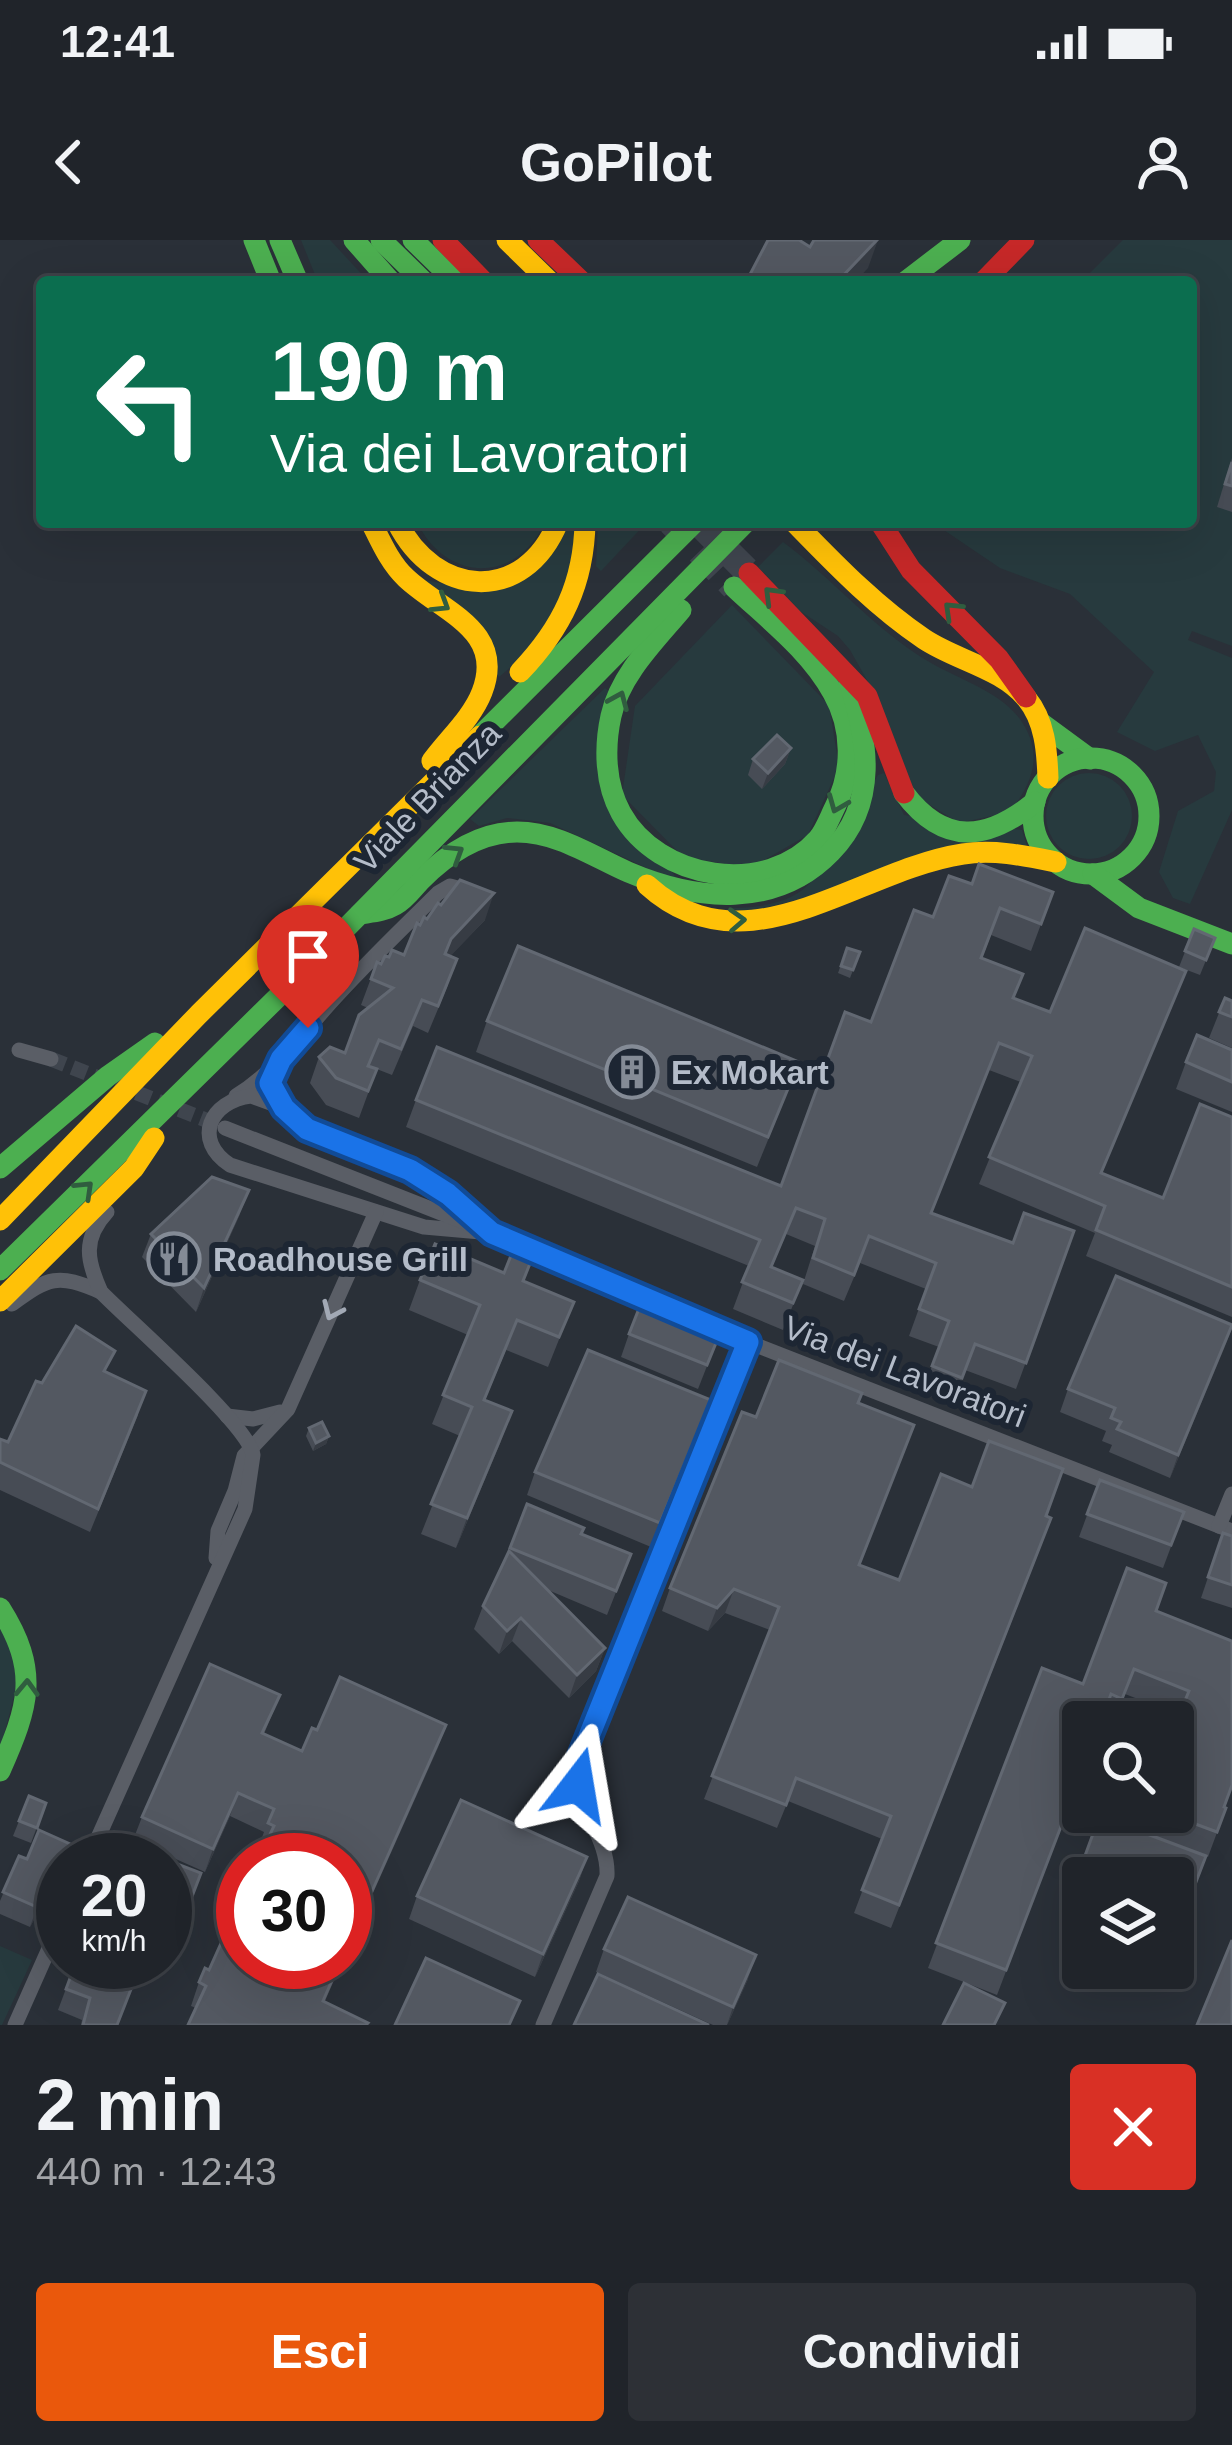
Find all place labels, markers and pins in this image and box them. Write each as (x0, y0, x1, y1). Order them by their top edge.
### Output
pin (257, 905, 359, 1028)
building icon: Ex Mokart (604, 1044, 660, 1100)
place label: Ex Mokart (671, 1054, 829, 1091)
restaurant icon: Roadhouse Grill (146, 1231, 202, 1287)
place label: Roadhouse Grill (213, 1241, 468, 1278)

